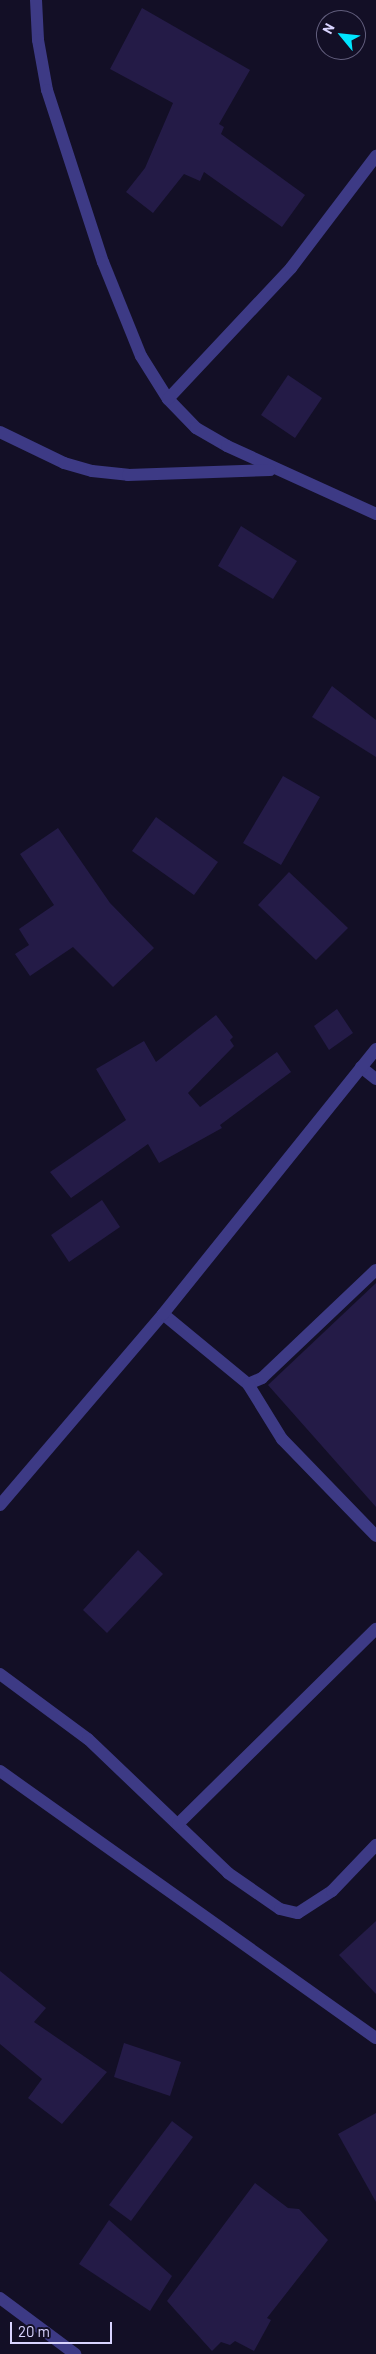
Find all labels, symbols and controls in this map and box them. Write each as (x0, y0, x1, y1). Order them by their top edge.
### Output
north arrow (316, 10, 366, 60)
text: N (319, 20, 338, 36)
scale bar (12, 2312, 115, 2344)
text: 20 m (18, 2322, 50, 2340)

